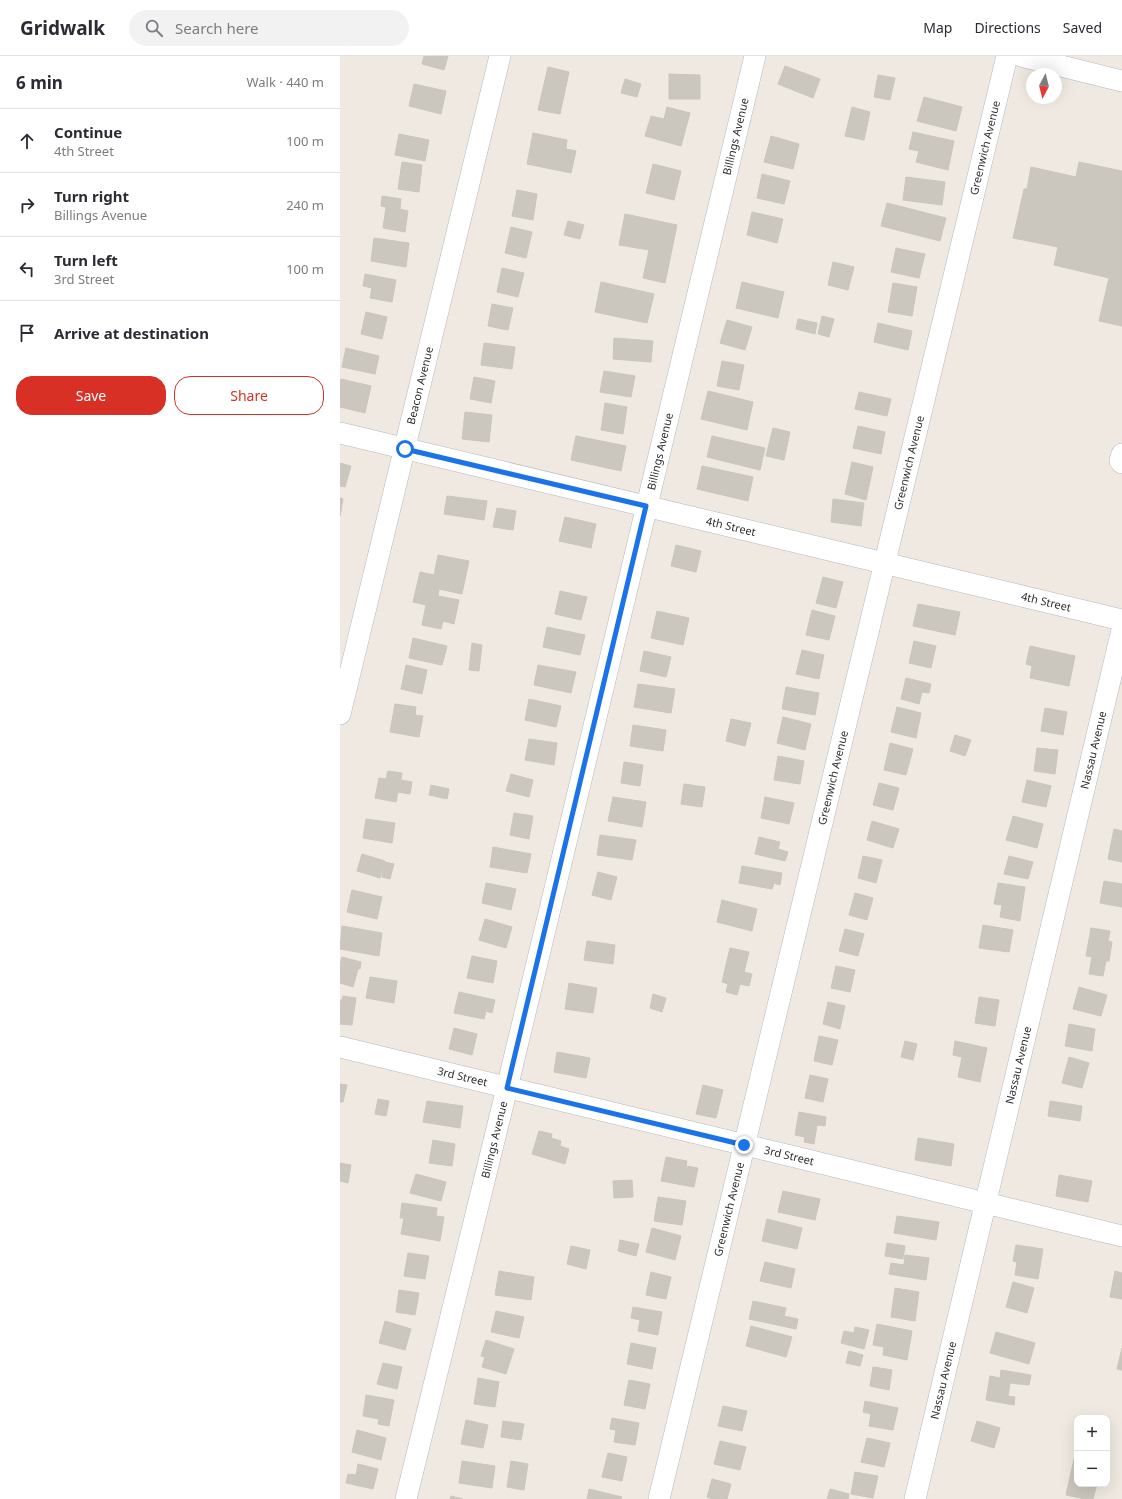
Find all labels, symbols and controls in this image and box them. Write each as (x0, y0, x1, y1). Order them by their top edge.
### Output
search box (129, 10, 409, 46)
text: Gridwalk (20, 15, 105, 41)
icon: search (143, 17, 165, 39)
text: Search here (175, 18, 259, 38)
text: Map (923, 18, 952, 37)
text: Directions (974, 18, 1041, 37)
text: Saved (1063, 18, 1102, 37)
north arrow (1026, 68, 1062, 104)
text: 6 min (16, 71, 63, 94)
text: Walk · 440 m (246, 73, 324, 91)
street label: Billings Avenue (719, 96, 752, 176)
street label: Greenwich Avenue (966, 99, 1003, 196)
text: Continue (54, 122, 122, 142)
icon: ahead (16, 130, 38, 152)
text: 100 m (286, 132, 324, 150)
text: 4th Street (54, 142, 114, 160)
text: Turn right (54, 186, 129, 206)
icon: right (16, 194, 38, 216)
text: 240 m (286, 196, 324, 214)
text: Billings Avenue (54, 206, 147, 224)
text: Turn left (54, 250, 118, 270)
icon: left (16, 258, 38, 280)
text: 100 m (286, 260, 324, 278)
text: 3rd Street (54, 270, 114, 288)
icon: arrive (16, 322, 38, 344)
text: Arrive at destination (54, 323, 209, 343)
street label: Beacon Avenue (403, 345, 436, 426)
button: Save (16, 376, 166, 415)
button: Share (174, 376, 324, 415)
street label: Billings Avenue (643, 411, 676, 491)
street label: Greenwich Avenue (890, 414, 927, 511)
route start (396, 440, 414, 458)
street label: 4th Street (705, 513, 758, 539)
street label: 4th Street (1020, 588, 1073, 615)
street label: Nassau Avenue (1076, 709, 1109, 790)
street label: Greenwich Avenue (814, 729, 851, 826)
street label: Nassau Avenue (1001, 1025, 1034, 1106)
street label: 3rd Street (436, 1063, 489, 1089)
street label: Billings Avenue (477, 1099, 511, 1180)
route end (735, 1136, 753, 1154)
street label: 3rd Street (763, 1142, 816, 1168)
street label: Greenwich Avenue (710, 1160, 747, 1258)
street label: Nassau Avenue (926, 1340, 959, 1421)
map controls (1074, 1415, 1110, 1487)
button: + (1074, 1415, 1110, 1451)
button: − (1074, 1451, 1110, 1487)

